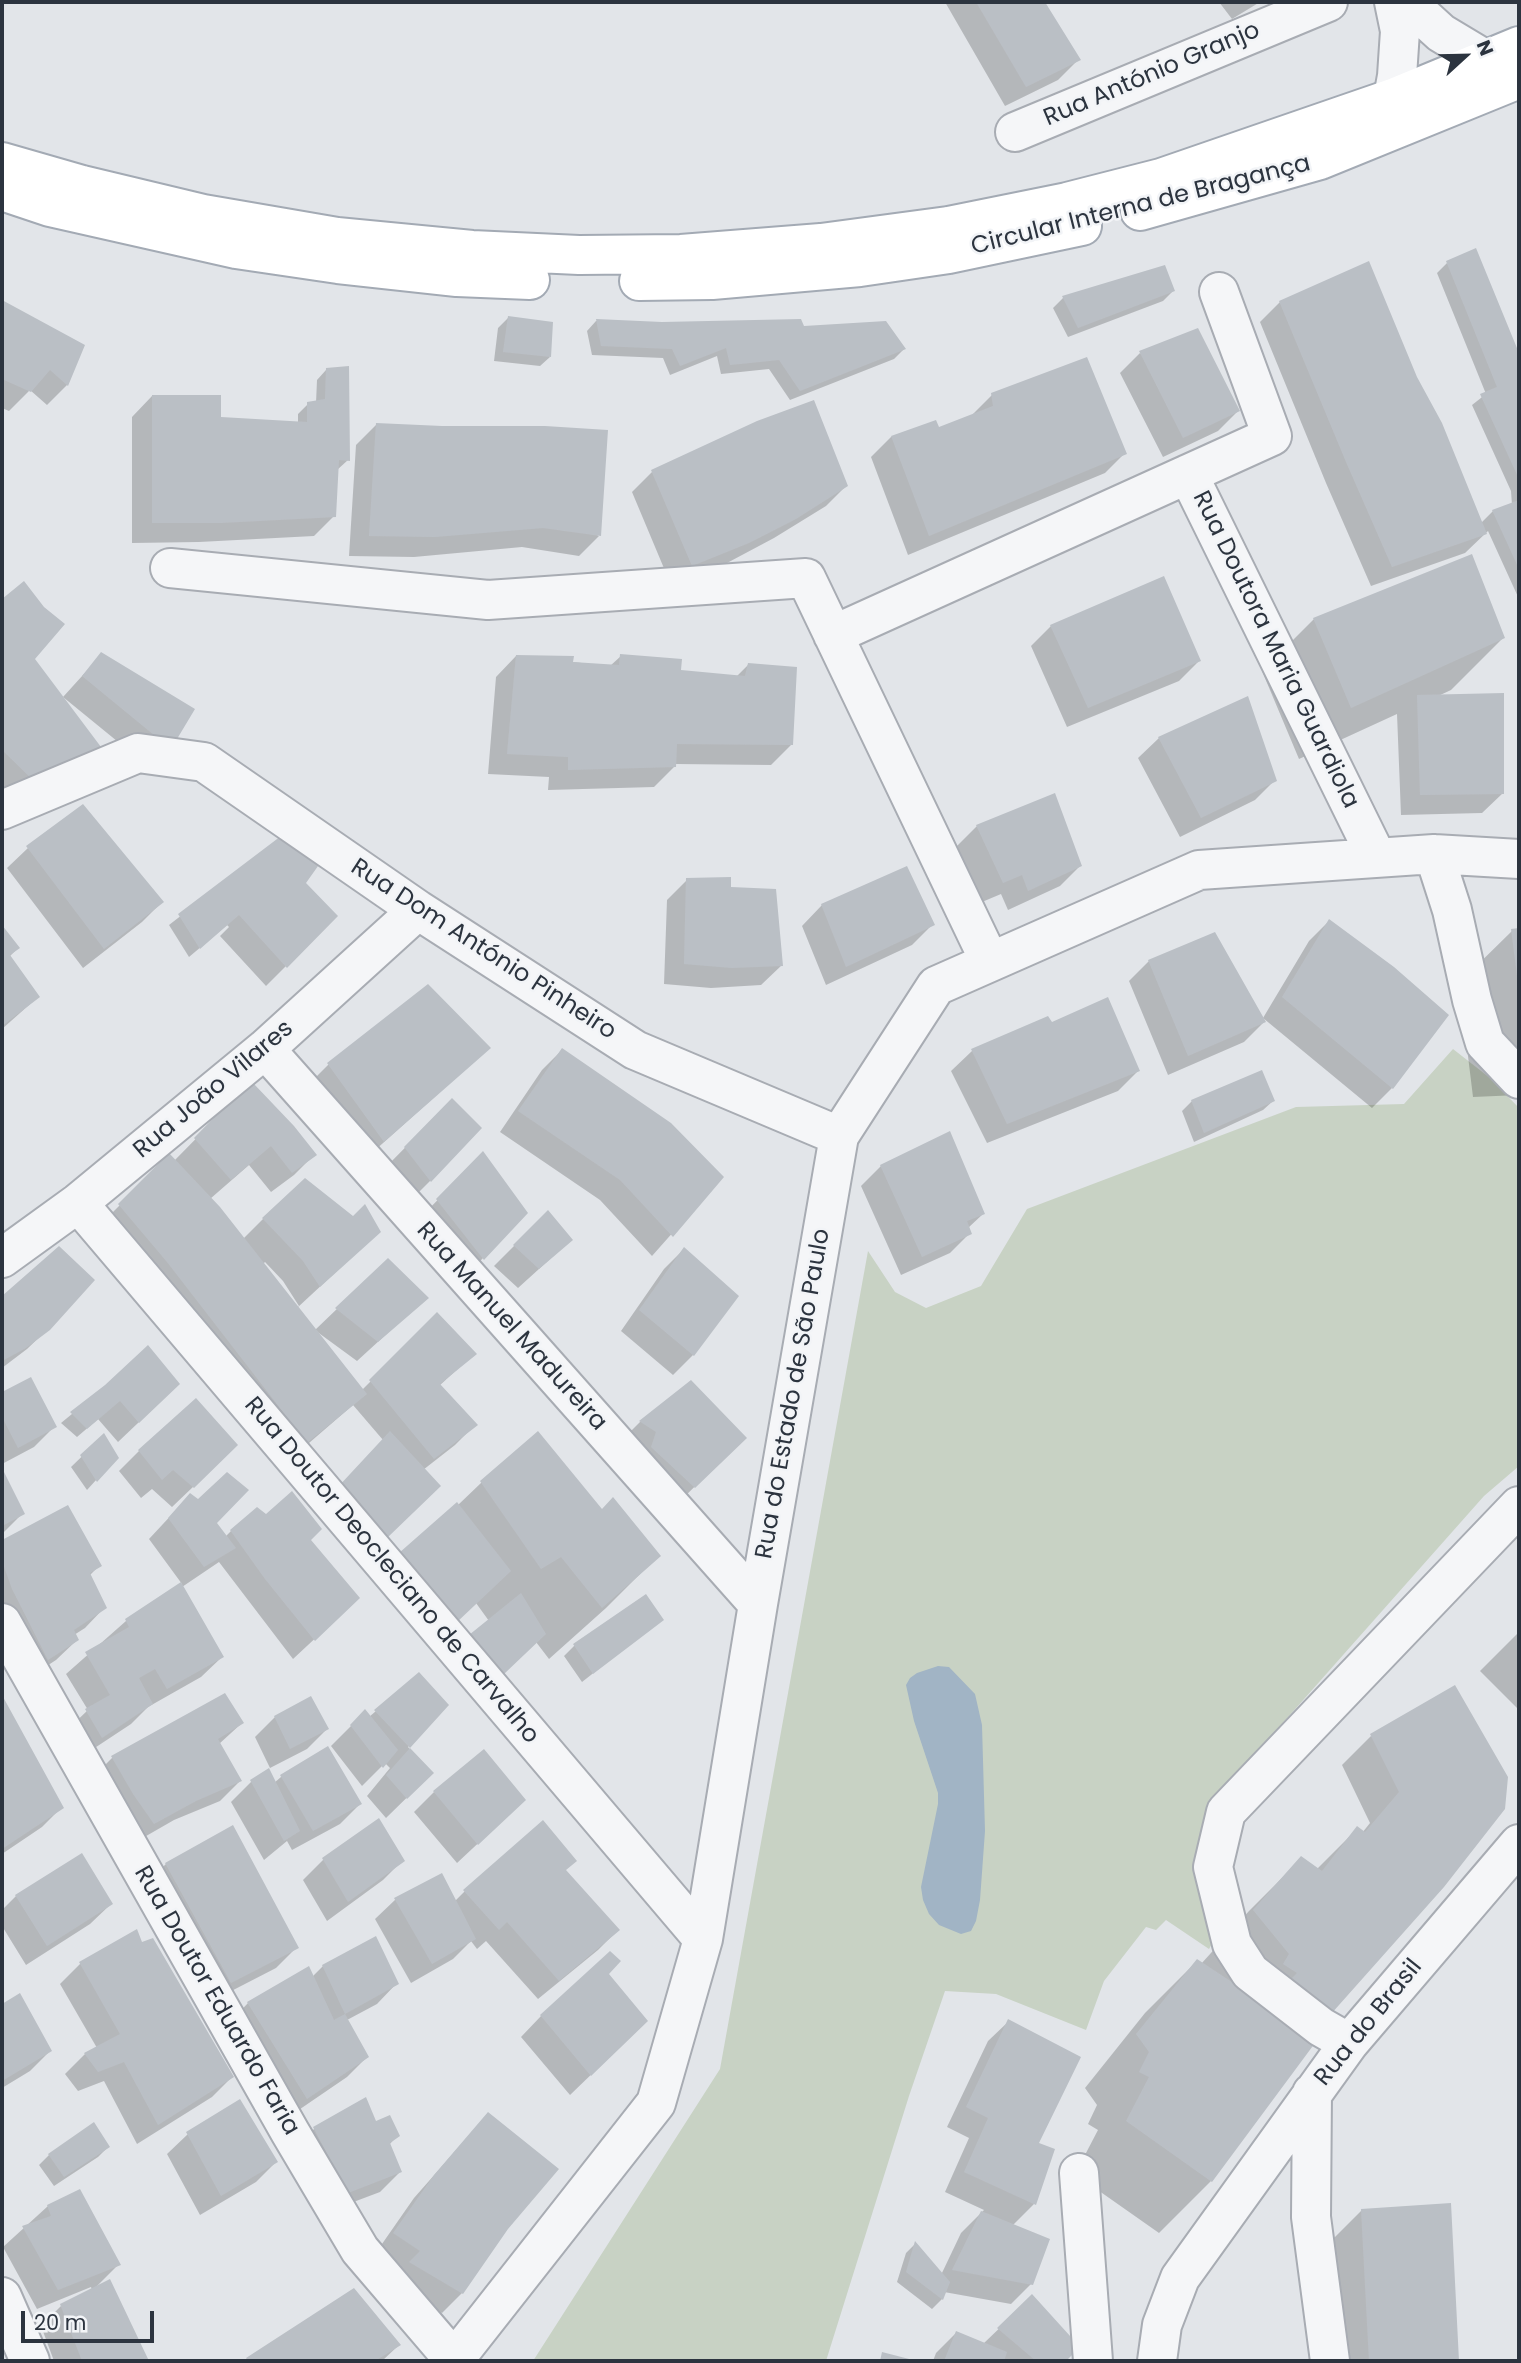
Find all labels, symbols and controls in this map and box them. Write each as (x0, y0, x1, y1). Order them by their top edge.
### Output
street label: Rua António Granjo (1040, 16, 1264, 134)
north arrow (1430, 21, 1500, 91)
text: N (1470, 36, 1500, 60)
street label: Circular Interna de Bragança (968, 150, 1314, 262)
street label: Rua Doutora Maria Guardiola (1186, 487, 1364, 813)
street label: Rua Dom António Pinheiro (345, 853, 621, 1047)
street label: Rua João Vilares (128, 1015, 300, 1165)
street label: Rua Manuel Madureira (410, 1217, 612, 1437)
street label: Rua do Estado de São Paulo (751, 1227, 837, 1561)
street label: Rua Doutor Deocleciano de Carvalho (237, 1392, 545, 1750)
street label: Rua Doutor Eduardo Faria (127, 1861, 305, 2141)
street label: Rua do Brasil (1309, 1954, 1429, 2092)
scale bar (24, 2296, 158, 2340)
text: 20 m (34, 2308, 87, 2337)

